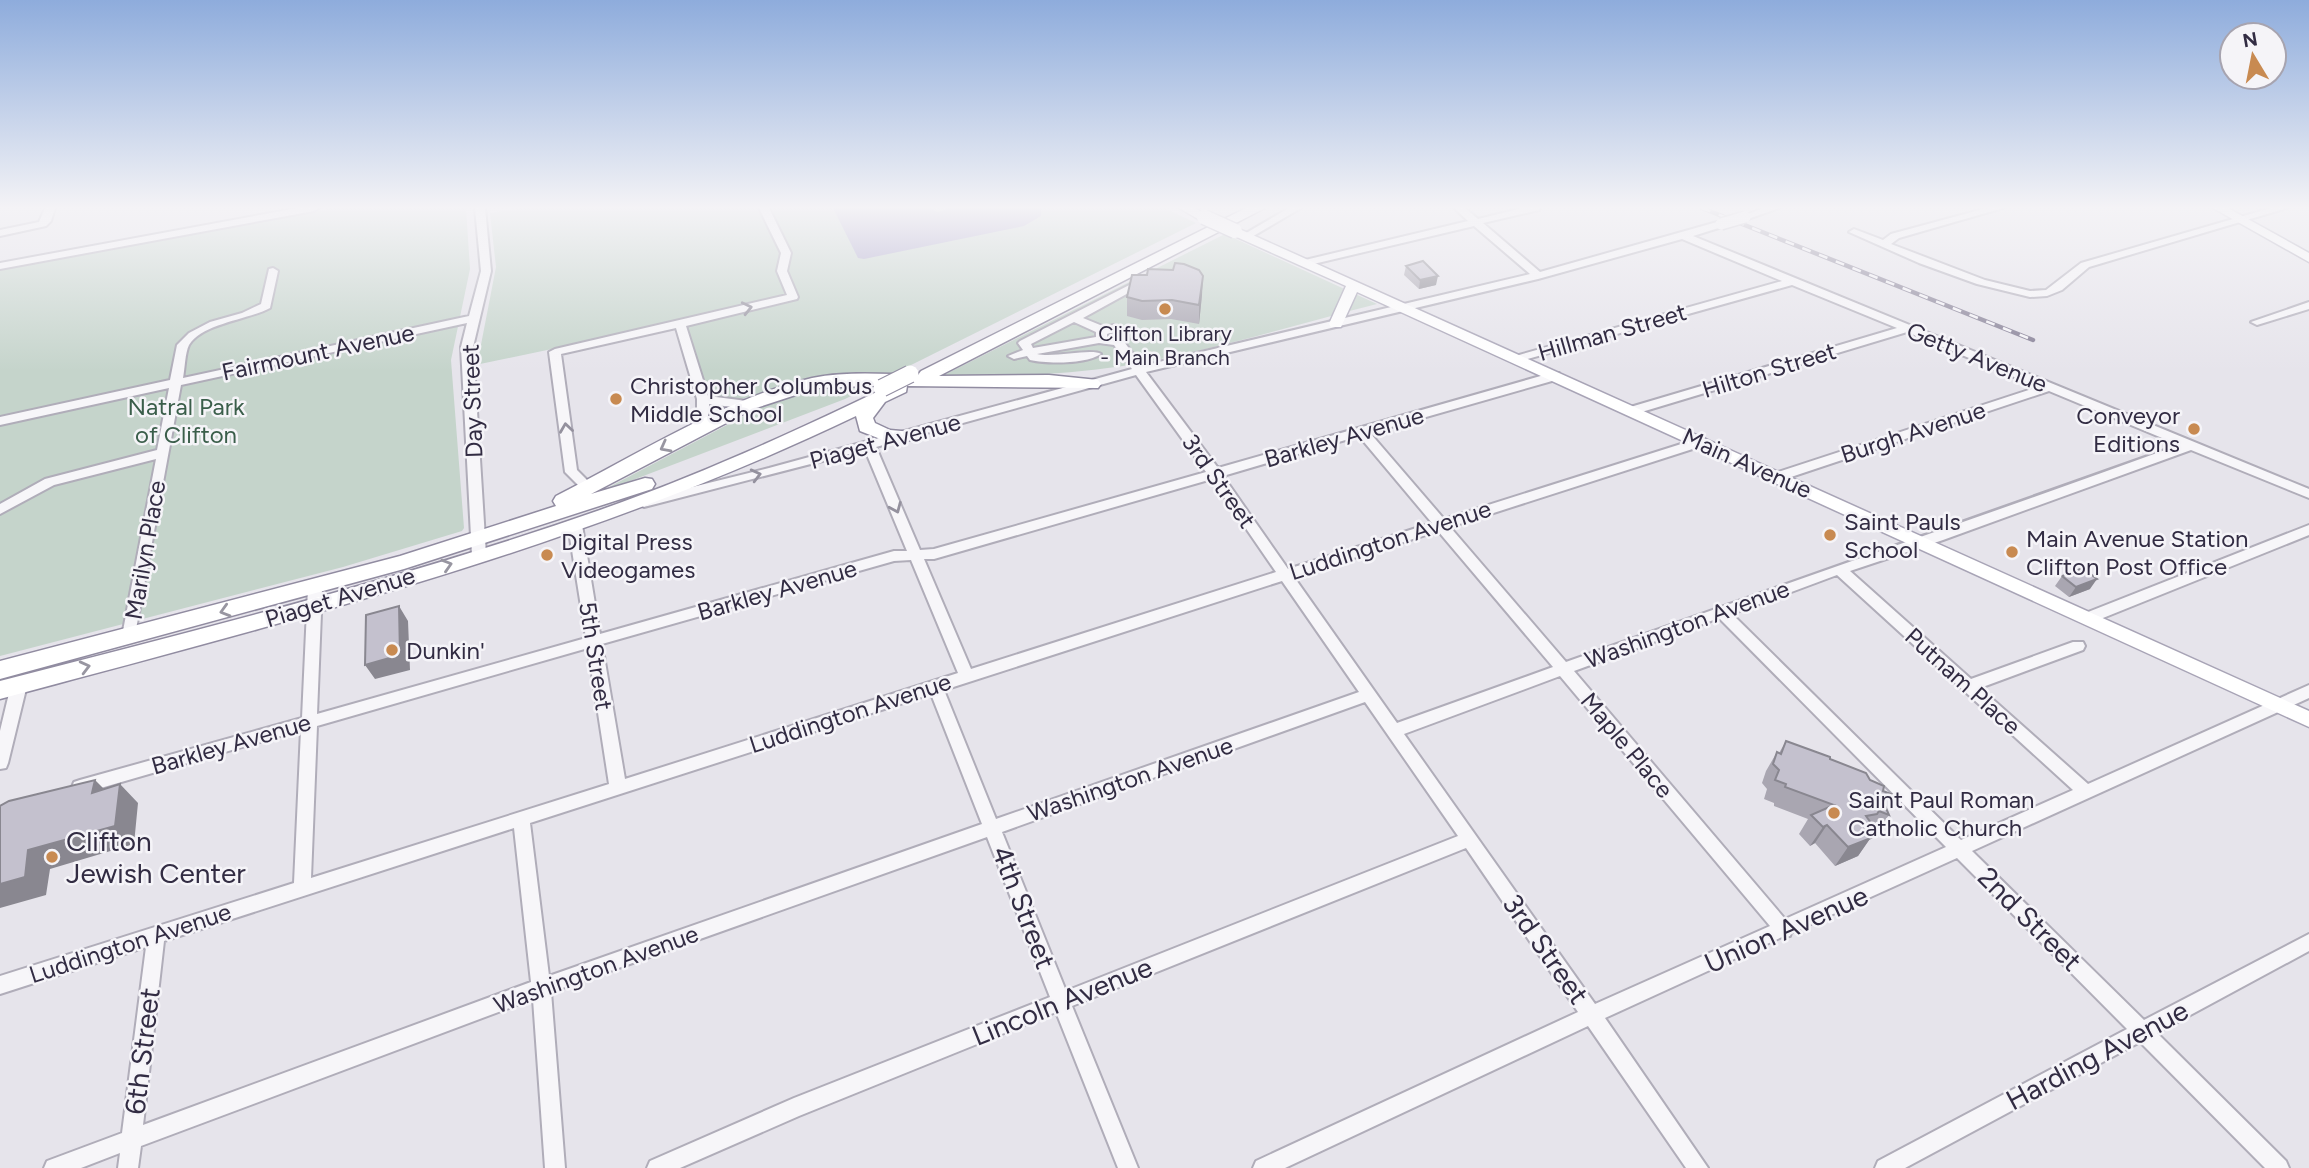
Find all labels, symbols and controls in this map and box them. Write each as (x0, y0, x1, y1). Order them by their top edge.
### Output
north arrow (2218, 21, 2288, 91)
text: N (2241, 27, 2259, 52)
street label: Hillman Street (1534, 297, 1690, 367)
marker: Clifton Library - Main Branch (1157, 301, 1173, 317)
one-way arrow (741, 302, 753, 316)
street label: Getty Avenue (1902, 316, 2052, 398)
street label: Fairmount Avenue (219, 317, 417, 387)
place label: Clifton Library - Main Branch (1098, 321, 1232, 370)
street label: Hilton Street (1699, 336, 1839, 404)
street label: Day Street (456, 343, 488, 459)
place label: Christopher Columbus Middle School (630, 371, 872, 428)
marker: Christopher Columbus Middle School (608, 391, 624, 407)
park label: Natral Park of Clifton (127, 392, 245, 449)
street label: Burgh Avenue (1837, 395, 1989, 469)
street label: Barkley Avenue (1261, 400, 1427, 474)
place label: Conveyor Editions (2076, 401, 2180, 458)
street label: Piaget Avenue (806, 407, 964, 475)
marker: Conveyor Editions (2186, 421, 2202, 437)
one-way arrow (559, 422, 574, 434)
street label: Main Avenue (1678, 422, 1816, 504)
street label: 3rd Street (1176, 428, 1262, 534)
one-way arrow (660, 439, 672, 453)
one-way arrow (750, 469, 762, 483)
street label: Marilyn Place (118, 478, 172, 622)
street label: Luddington Avenue (1285, 494, 1495, 586)
one-way arrow (888, 501, 902, 514)
place label: Saint Pauls School (1844, 507, 1961, 564)
place label: Main Avenue Station Clifton Post Office (2026, 524, 2248, 581)
place label: Digital Press Videogames (561, 527, 695, 584)
marker: Saint Pauls School (1822, 527, 1838, 543)
marker: Main Avenue Station Clifton Post Office (2004, 544, 2020, 560)
marker: Digital Press Videogames (539, 547, 555, 563)
street label: Barkley Avenue (694, 553, 860, 627)
one-way arrow (441, 559, 453, 574)
street label: Piaget Avenue (262, 560, 418, 634)
street label: Washington Avenue (1581, 574, 1793, 674)
street label: 5th Street (573, 600, 619, 712)
one-way arrow (219, 603, 231, 617)
street label: Putnam Place (1899, 621, 2027, 741)
place label: Dunkin' (406, 636, 485, 665)
marker: Dunkin' (384, 642, 400, 658)
one-way arrow (79, 661, 91, 675)
street label: Luddington Avenue (745, 667, 955, 759)
street label: Maple Place (1575, 686, 1679, 804)
street label: Barkley Avenue (148, 707, 314, 781)
street label: Washington Avenue (1023, 730, 1237, 828)
place label: Saint Paul Roman Catholic Church (1848, 785, 2034, 842)
marker: Saint Paul Roman Catholic Church (1826, 805, 1842, 821)
place label: Clifton Jewish Center (66, 824, 246, 890)
street label: 4th Street (985, 841, 1063, 973)
marker: Clifton Jewish Center (44, 849, 60, 865)
street label: 2nd Street (1971, 860, 2089, 978)
street label: Union Avenue (1699, 878, 1873, 980)
street label: 3rd Street (1496, 887, 1596, 1011)
street label: Luddington Avenue (25, 897, 235, 989)
street label: Washington Avenue (490, 919, 702, 1019)
street label: Lincoln Avenue (967, 949, 1157, 1053)
street label: 6th Street (117, 986, 167, 1116)
street label: Harding Avenue (2000, 993, 2194, 1117)

